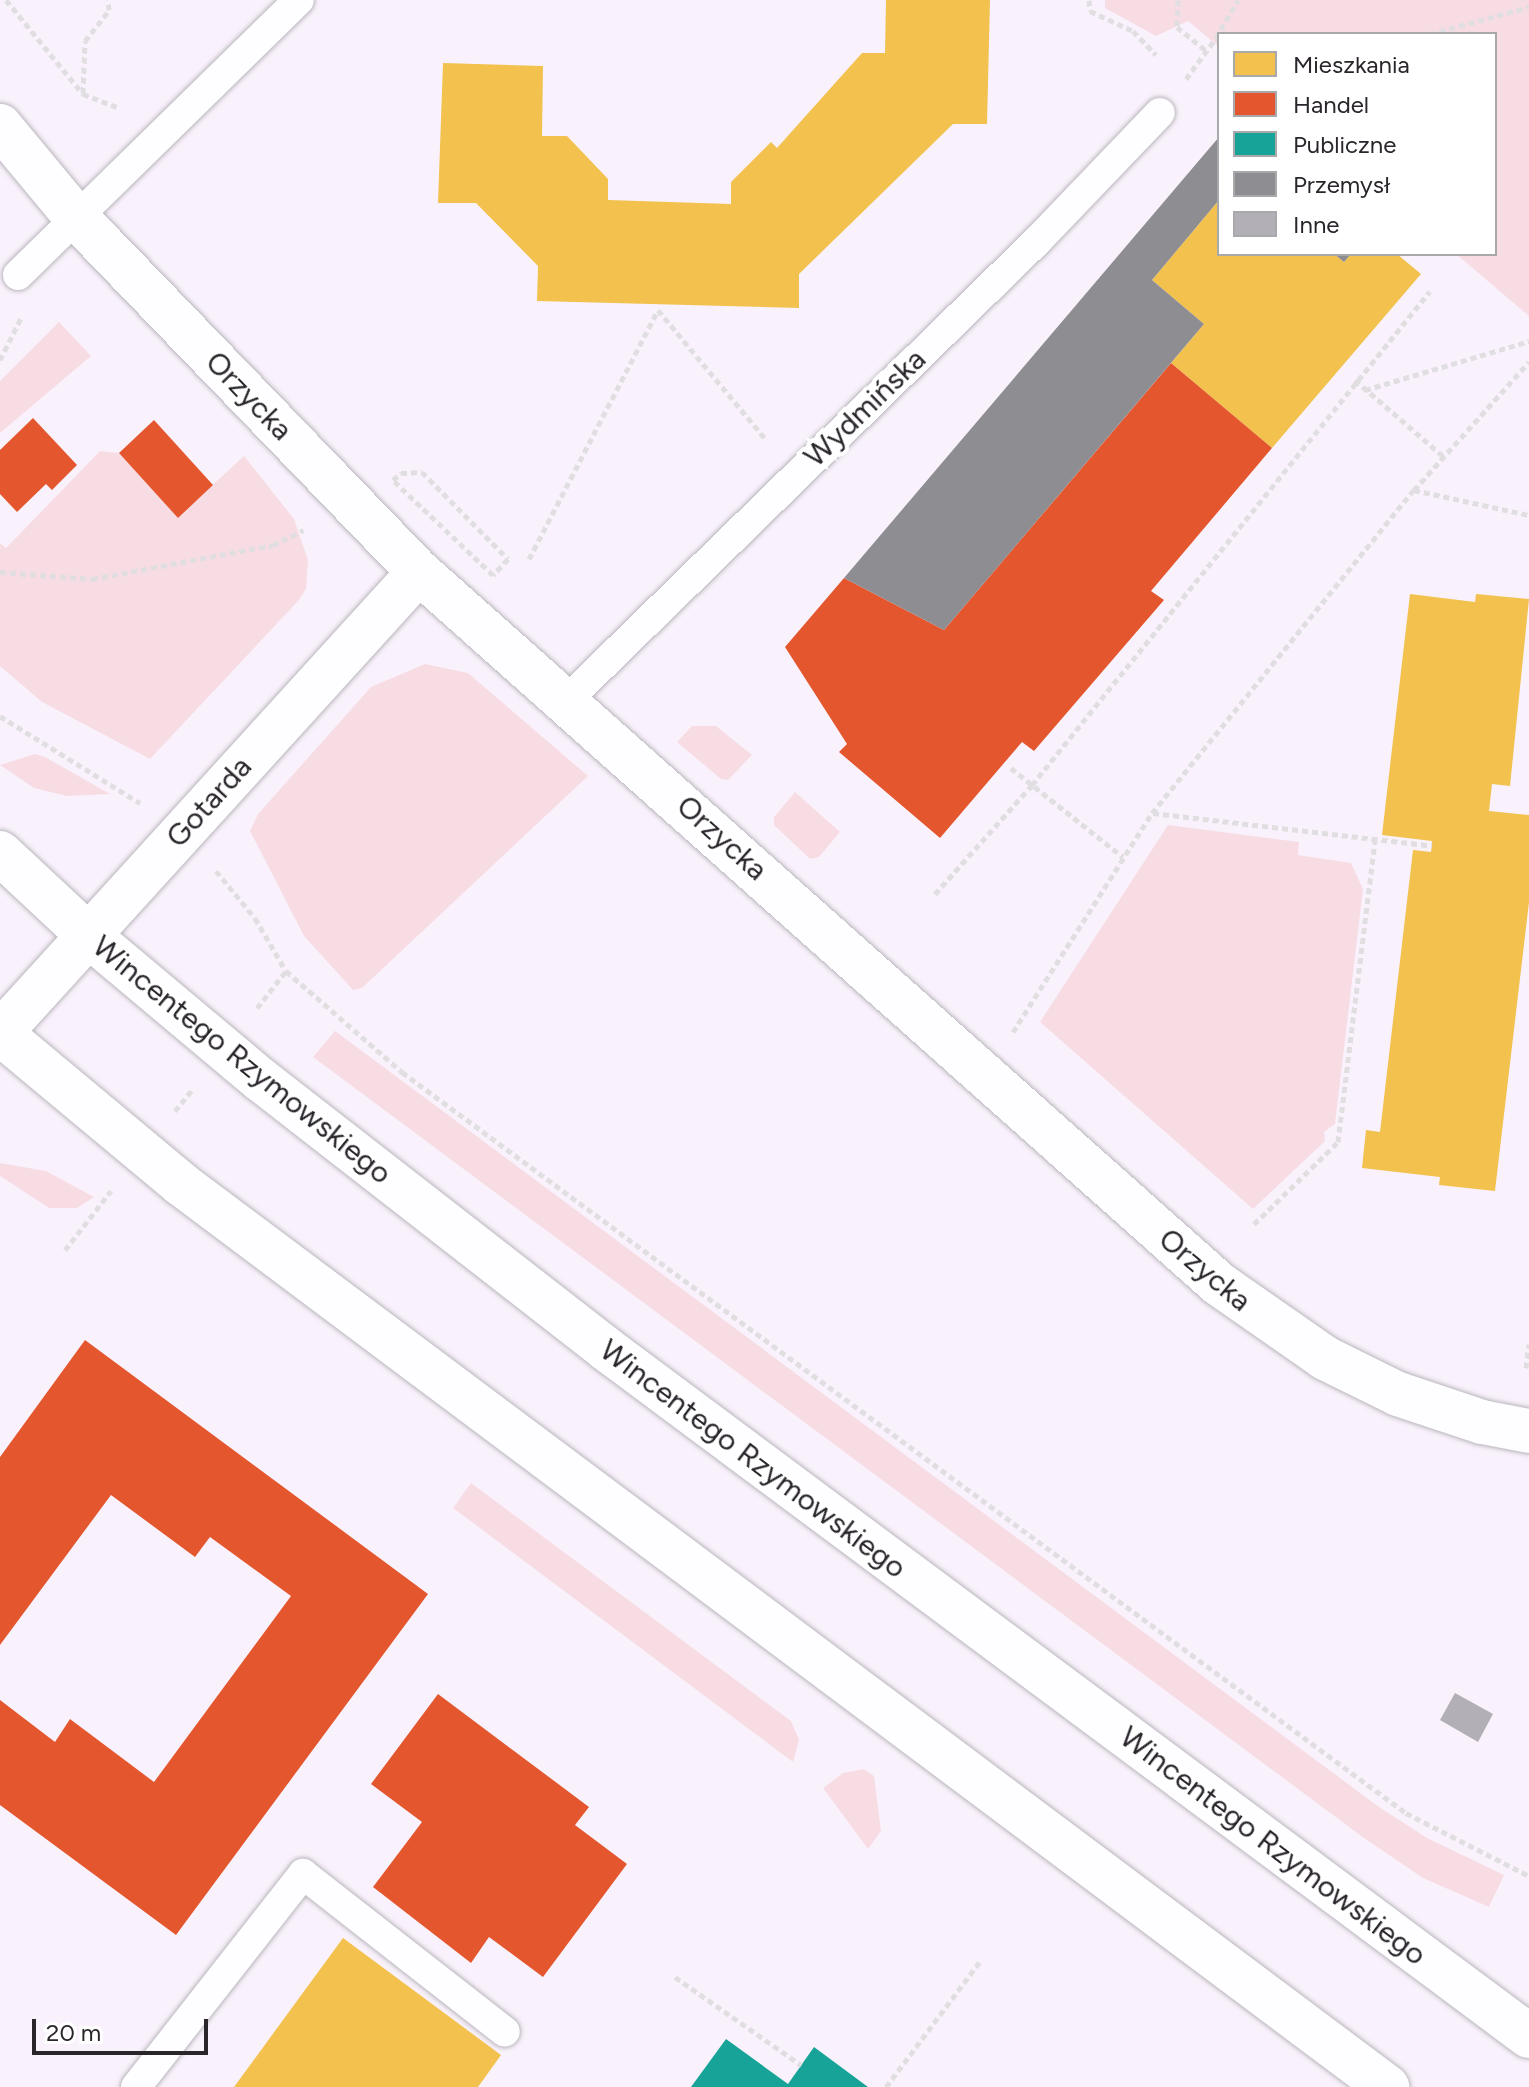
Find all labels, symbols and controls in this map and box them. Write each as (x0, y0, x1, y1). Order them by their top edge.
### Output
legend (1217, 32, 1497, 256)
text: Mieszkania (1293, 50, 1410, 79)
text: Handel (1293, 90, 1369, 119)
text: Publiczne (1293, 130, 1396, 159)
text: Przemysł (1293, 170, 1391, 199)
text: Inne (1293, 210, 1339, 239)
street label: Wydmińska (797, 341, 933, 475)
street label: Orzycka (198, 344, 300, 448)
street label: Gotarda (159, 749, 259, 855)
street label: Orzycka (669, 788, 775, 888)
street label: Wincentego Rzymowskiego (85, 928, 399, 1192)
street label: Orzycka (1152, 1221, 1258, 1319)
street label: Wincentego Rzymowskiego (593, 1332, 913, 1586)
street label: Wincentego Rzymowskiego (1113, 1719, 1433, 1973)
scale bar (36, 2003, 212, 2053)
text: 20 m (46, 2018, 101, 2047)

